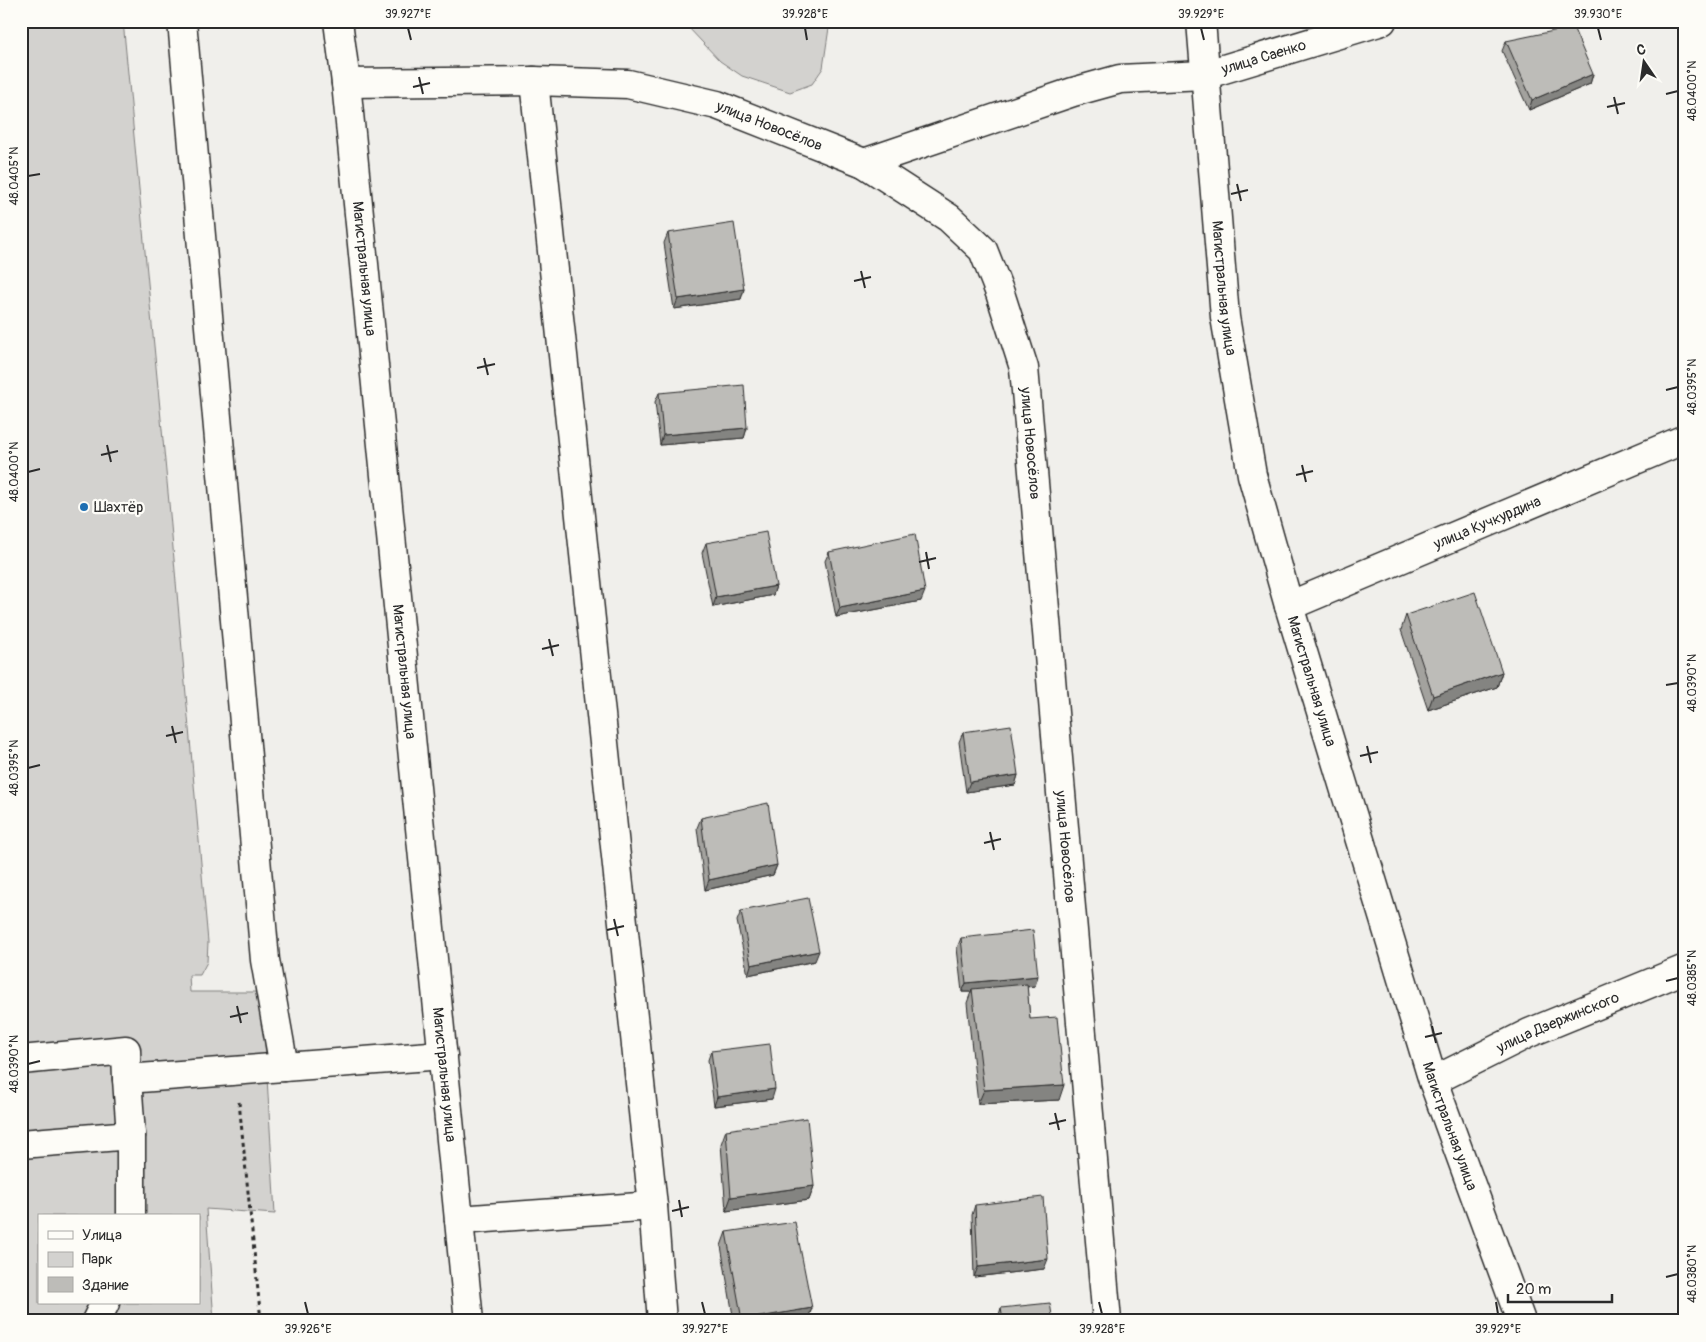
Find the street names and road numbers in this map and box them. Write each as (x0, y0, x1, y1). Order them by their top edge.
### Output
street label: улица Саенко (1218, 36, 1309, 79)
street label: улица Новосёлов (713, 96, 825, 156)
street label: Магистральная улица (348, 200, 380, 337)
street label: Магистральная улица (1207, 220, 1240, 357)
street label: улица Новосёлов (1016, 385, 1044, 500)
street label: улица Кучкурдина (1430, 492, 1544, 554)
street label: Магистральная улица (388, 603, 420, 740)
street label: Магистральная улица (1283, 614, 1340, 749)
street label: улица Новосёлов (1051, 789, 1080, 904)
street label: улица Дзержинского (1493, 988, 1622, 1058)
street label: Магистральная улица (428, 1006, 460, 1143)
street label: Магистральная улица (1418, 1060, 1481, 1193)

